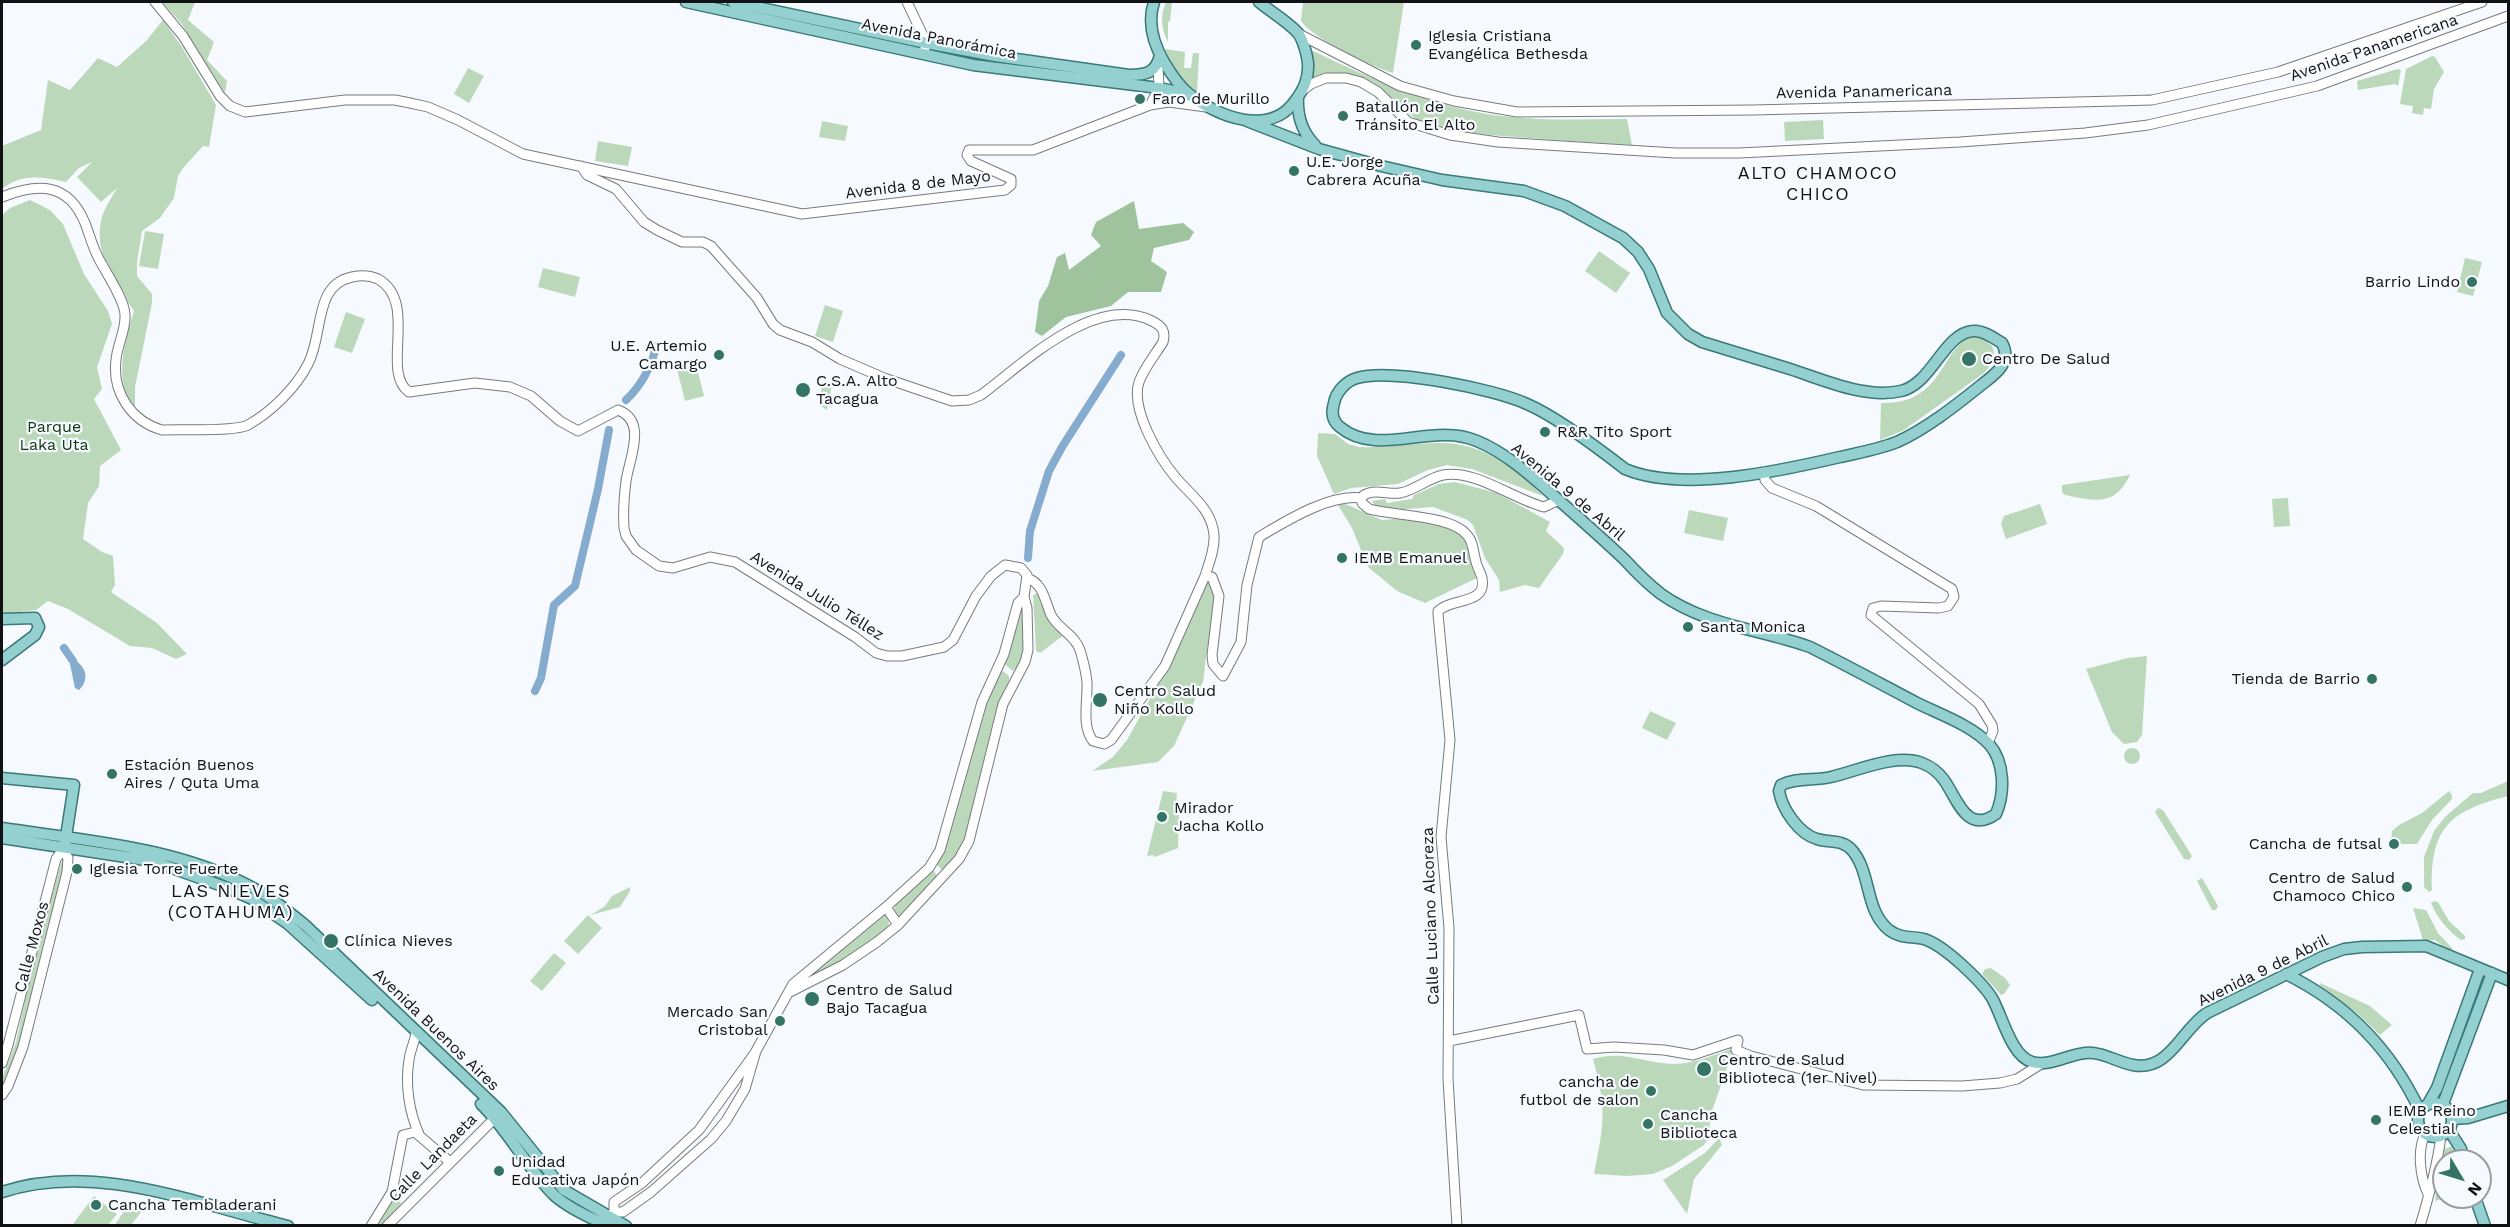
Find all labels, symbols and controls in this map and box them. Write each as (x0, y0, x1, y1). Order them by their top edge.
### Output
street label: Avenida Panamericana (2288, 10, 2460, 86)
street label: Avenida Panorámica (860, 15, 1018, 63)
place label: Iglesia Cristiana Evangélica Bethesda (1428, 26, 1588, 64)
marker: Iglesia Cristiana Evangélica Bethesda (1409, 38, 1423, 52)
street label: Avenida Panamericana (1776, 81, 1952, 103)
place label: Faro de Murillo (1152, 89, 1270, 109)
marker: Faro de Murillo (1133, 92, 1147, 106)
place label: Batallón de Tránsito El Alto (1355, 97, 1475, 135)
marker: Batallón de Tránsito El Alto (1336, 109, 1350, 123)
place label: U.E. Jorge Cabrera Acuña (1306, 152, 1421, 190)
district label: ALTO CHAMOCO CHICO (1738, 163, 1898, 206)
marker: U.E. Jorge Cabrera Acuña (1287, 164, 1301, 178)
street label: Avenida 8 de Mayo (844, 167, 992, 203)
place label: Barrio Lindo (2365, 272, 2460, 292)
marker: Barrio Lindo (2465, 275, 2479, 289)
place label: U.E. Artemio Camargo (610, 336, 707, 374)
marker: U.E. Artemio Camargo (712, 348, 726, 362)
place label: Centro De Salud (1982, 349, 2110, 369)
marker: Centro De Salud (1960, 350, 1978, 368)
place label: C.S.A. Alto Tacagua (816, 371, 898, 409)
marker: C.S.A. Alto Tacagua (794, 381, 812, 399)
park label: Parque Laka Uta (19, 417, 89, 455)
place label: R&R Tito Sport (1557, 422, 1672, 442)
marker: R&R Tito Sport (1538, 425, 1552, 439)
street label: Avenida 9 de Abril (1507, 439, 1629, 545)
street label: Avenida Julio Téllez (747, 547, 887, 645)
place label: IEMB Emanuel (1354, 548, 1467, 568)
marker: IEMB Emanuel (1335, 551, 1349, 565)
place label: Santa Monica (1700, 617, 1805, 637)
marker: Santa Monica (1681, 620, 1695, 634)
place label: Tienda de Barrio (2232, 669, 2360, 689)
marker: Tienda de Barrio (2365, 672, 2379, 686)
place label: Centro Salud Niño Kollo (1114, 681, 1216, 719)
marker: Centro Salud Niño Kollo (1091, 691, 1109, 709)
place label: Estación Buenos Aires / Quta Uma (124, 755, 259, 793)
marker: Estación Buenos Aires / Quta Uma (105, 767, 119, 781)
place label: Mirador Jacha Kollo (1174, 798, 1264, 836)
marker: Mirador Jacha Kollo (1155, 810, 1169, 824)
street label: Calle Luciano Alcoreza (1418, 827, 1444, 1005)
place label: Cancha de futsal (2249, 834, 2382, 854)
marker: Cancha de futsal (2387, 837, 2401, 851)
place label: Iglesia Torre Fuerte (89, 859, 239, 879)
marker: Iglesia Torre Fuerte (70, 862, 84, 876)
place label: Centro de Salud Chamoco Chico (2268, 868, 2395, 906)
marker: Centro de Salud Chamoco Chico (2400, 880, 2414, 894)
district label: LAS NIEVES (COTAHUMA) (168, 881, 294, 924)
street label: Calle Moxos (11, 899, 53, 995)
place label: Clínica Nieves (344, 931, 453, 951)
street label: Avenida 9 de Abril (2195, 931, 2331, 1011)
marker: Clínica Nieves (322, 932, 340, 950)
street label: Avenida Buenos Aires (369, 965, 503, 1095)
place label: Centro de Salud Bajo Tacagua (826, 980, 953, 1018)
marker: Centro de Salud Bajo Tacagua (803, 990, 821, 1008)
place label: Mercado San Cristobal (667, 1002, 768, 1040)
marker: Mercado San Cristobal (773, 1014, 787, 1028)
place label: Centro de Salud Biblioteca (1er Nivel) (1718, 1050, 1877, 1088)
marker: Centro de Salud Biblioteca (1er Nivel) (1695, 1060, 1713, 1078)
place label: cancha de futbol de salon (1520, 1072, 1639, 1110)
marker: cancha de futbol de salon (1644, 1084, 1658, 1098)
place label: IEMB Reino Celestial (2388, 1101, 2476, 1139)
place label: Cancha Biblioteca (1660, 1105, 1737, 1143)
street label: Calle Landaeta (385, 1110, 481, 1206)
marker: IEMB Reino Celestial (2369, 1113, 2383, 1127)
marker: Cancha Biblioteca (1641, 1117, 1655, 1131)
north arrow (2432, 1149, 2492, 1209)
place label: Unidad Educativa Japón (511, 1152, 639, 1190)
marker: Unidad Educativa Japón (492, 1164, 506, 1178)
text: N (2464, 1179, 2486, 1200)
place label: Cancha Tembladerani (108, 1195, 276, 1215)
marker: Cancha Tembladerani (89, 1198, 103, 1212)

